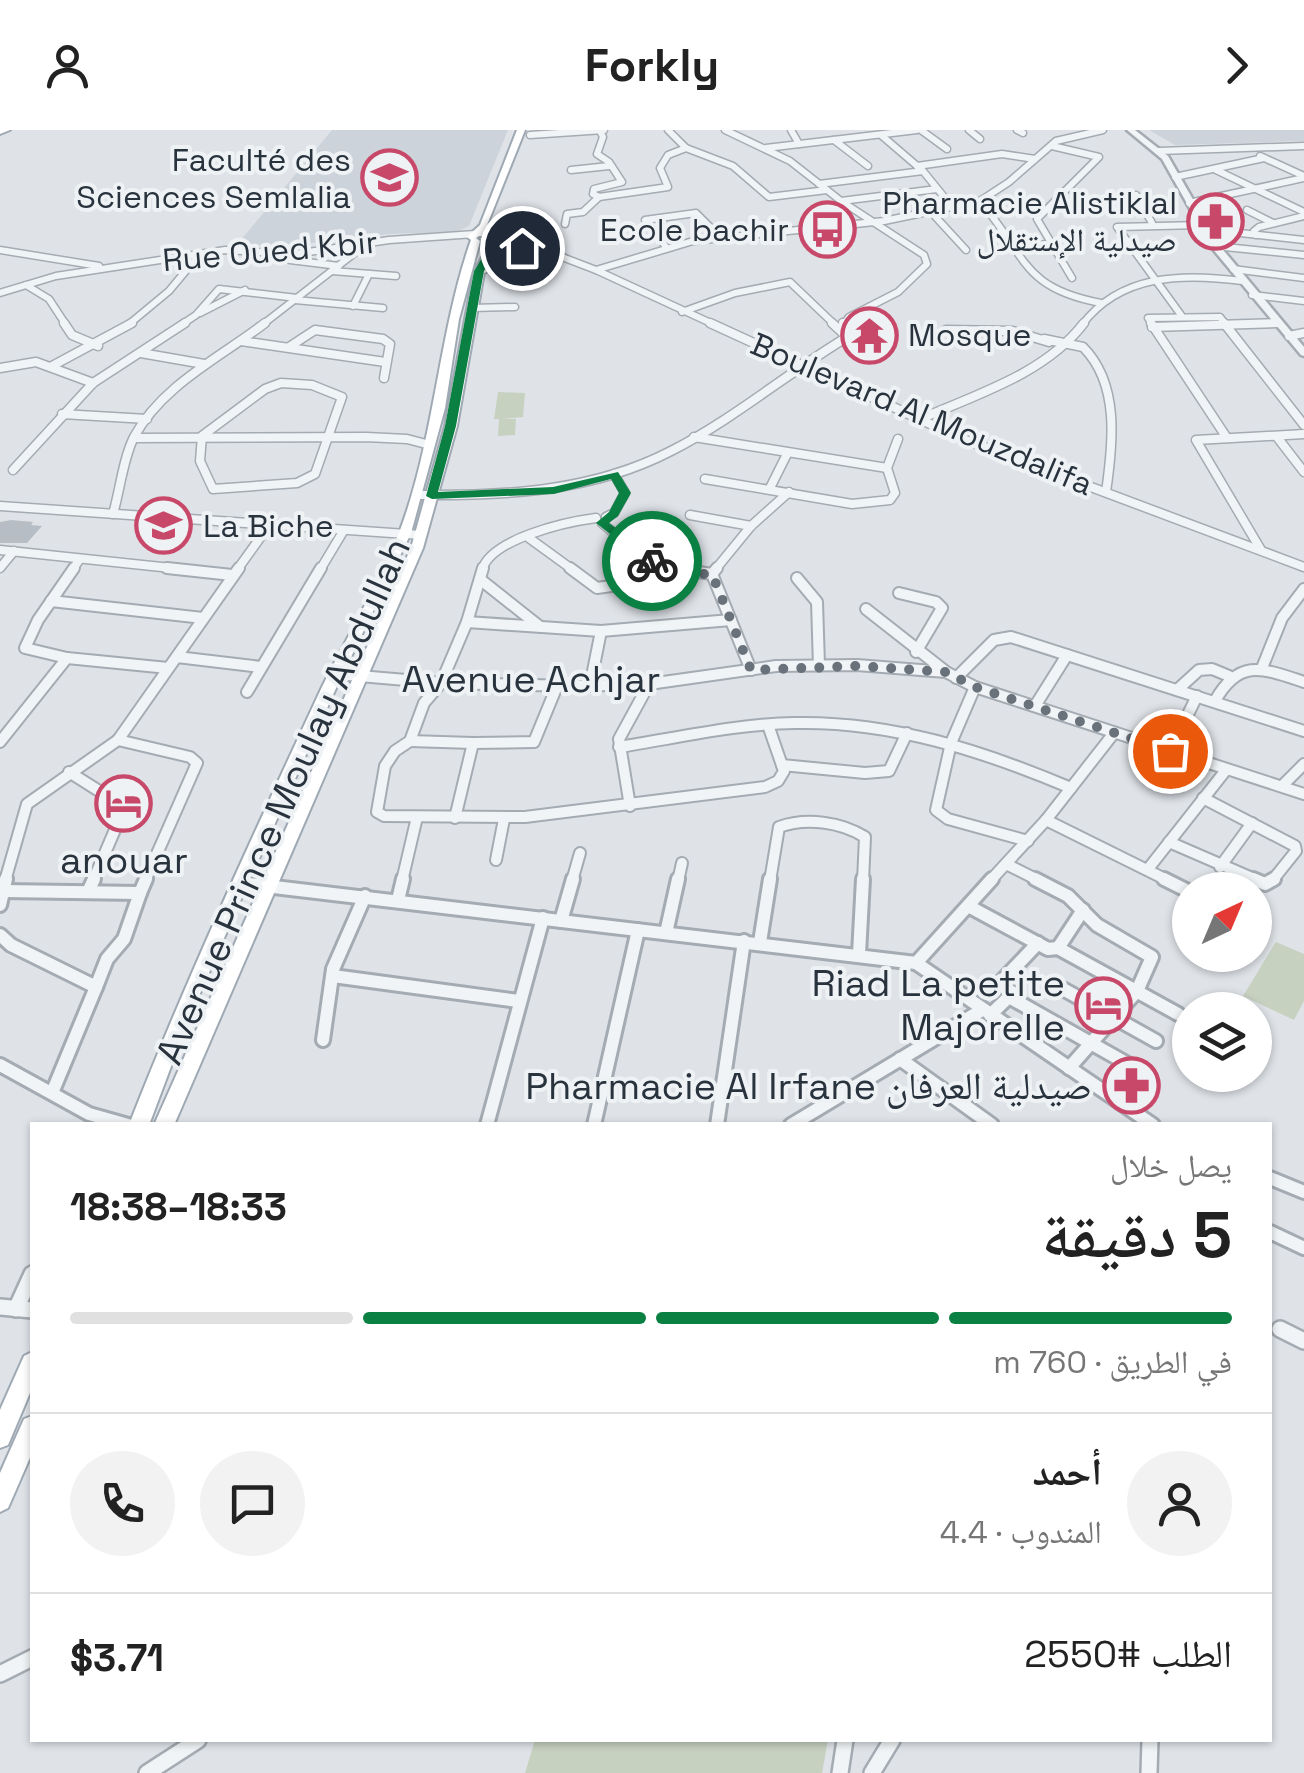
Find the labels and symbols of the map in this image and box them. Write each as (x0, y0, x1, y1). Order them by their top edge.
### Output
place label: Faculté des Sciences Semlalia (76, 140, 351, 217)
school or university icon: Faculté des Sciences Semlalia (360, 148, 420, 208)
place label: Pharmacie Alistiklal صيدلية الإستقلال (882, 183, 1177, 260)
pharmacy icon: Pharmacie Alistiklal صيدلية الإستقلال (1186, 191, 1246, 251)
bus stop icon: Ecole bachir (798, 200, 858, 260)
pin (480, 206, 565, 291)
place label: Ecole bachir (600, 210, 789, 250)
street label: Rue Oued Kbir (161, 222, 379, 280)
temple icon: Mosque (839, 305, 899, 365)
place label: Mosque (908, 315, 1031, 355)
street label: Boulevard Al Mouzdalifa (745, 324, 1099, 504)
school or university icon: La Biche (134, 496, 194, 556)
place label: La Biche (203, 506, 334, 546)
courier (602, 511, 702, 611)
street label: Avenue Prince Moulay Abdullah (145, 530, 421, 1072)
street label: Avenue Achjar (402, 655, 661, 703)
pin (1128, 709, 1213, 794)
hotel icon: anouar (94, 773, 154, 833)
place label: anouar (60, 836, 188, 884)
north arrow (1172, 872, 1272, 972)
place label: Riad La petite Majorelle (811, 959, 1065, 1051)
hotel icon: Riad La petite Majorelle (1074, 975, 1134, 1035)
pharmacy icon: Pharmacie Al Irfane صيدلية العرفان (1101, 1056, 1161, 1116)
place label: Pharmacie Al Irfane صيدلية العرفان (525, 1062, 1092, 1110)

